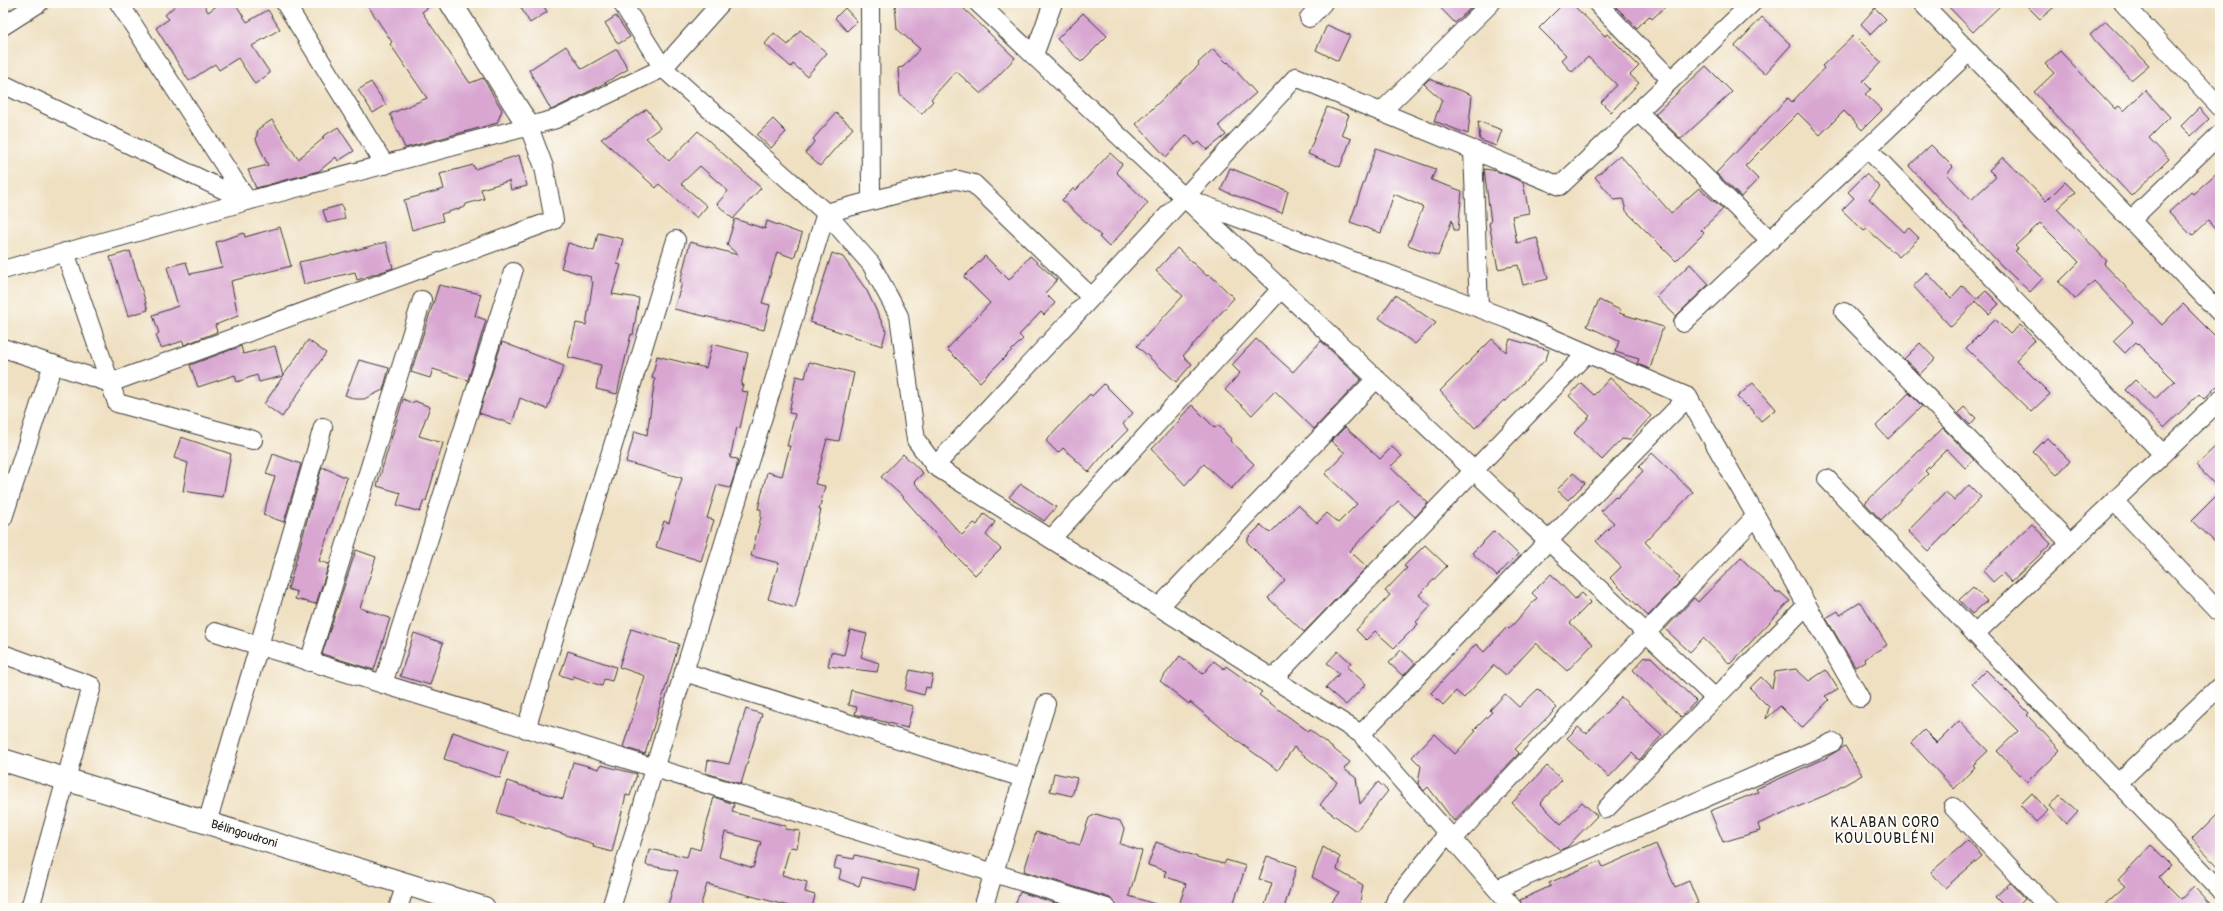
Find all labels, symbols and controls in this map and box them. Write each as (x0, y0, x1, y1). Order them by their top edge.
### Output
district label: KALABAN CORO KOULOUBLÉNI (1830, 814, 1940, 847)
street label: Bélingoudroni (209, 817, 279, 851)

